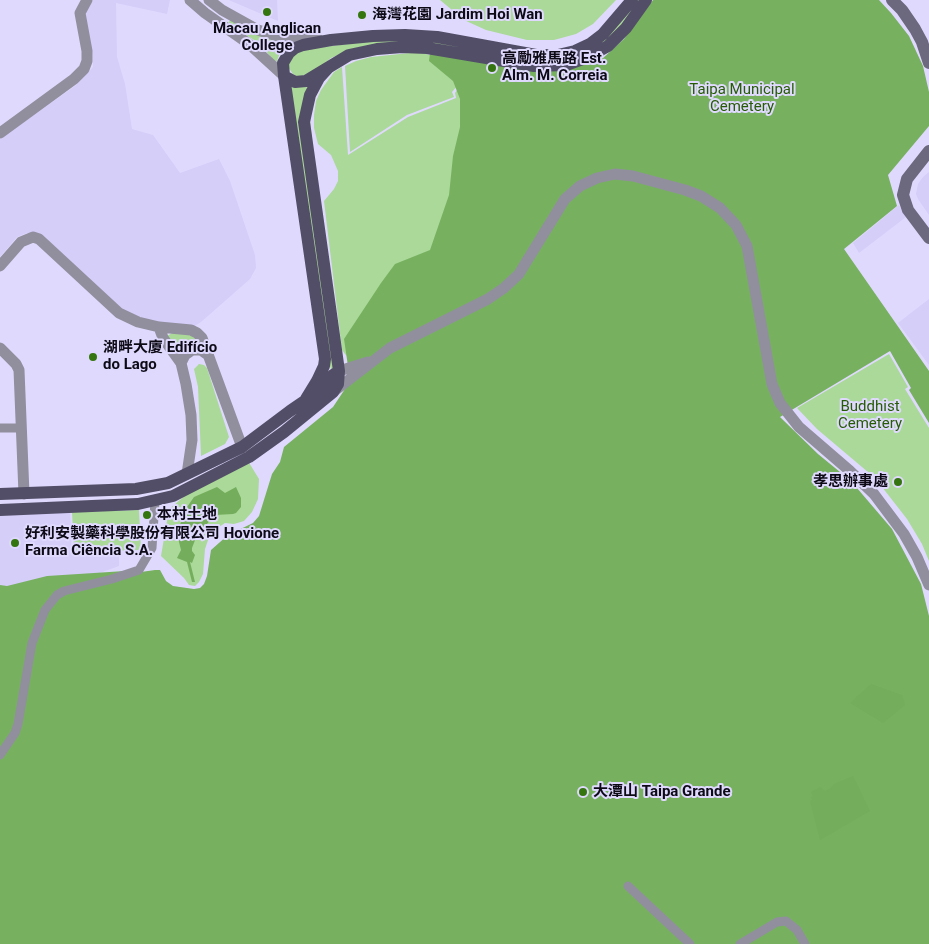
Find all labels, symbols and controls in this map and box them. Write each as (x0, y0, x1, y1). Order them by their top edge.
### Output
marker: Macau Anglican College (261, 6, 273, 18)
place label: 海灣花園 Jardim Hoi Wan (372, 6, 543, 24)
marker: 海灣花園 Jardim Hoi Wan (356, 9, 368, 21)
place label: Macau Anglican College (213, 20, 321, 55)
place label: 高勵雅馬路 Est. Alm. M. Correia (502, 50, 608, 85)
marker: 高勵雅馬路 Est. Alm. M. Correia (486, 62, 498, 74)
park label: Taipa Municipal Cemetery (689, 81, 795, 116)
place label: 湖畔大廈 Edifício do Lago (103, 339, 217, 374)
marker: 湖畔大廈 Edifício do Lago (87, 351, 99, 363)
park label: Buddhist Cemetery (838, 398, 902, 433)
place label: 孝思辦事處 (813, 473, 888, 491)
marker: 孝思辦事處 (892, 476, 904, 488)
place label: 本村土地 (157, 506, 217, 524)
marker: 本村土地 (141, 509, 153, 521)
place label: 好利安製藥科學股份有限公司 Hovione Farma Ciência S.A. (25, 525, 279, 560)
marker: 好利安製藥科學股份有限公司 Hovione Farma Ciência S.A. (9, 537, 21, 549)
place label: 大潭山 Taipa Grande (593, 783, 731, 801)
marker: 大潭山 Taipa Grande (577, 786, 589, 798)

